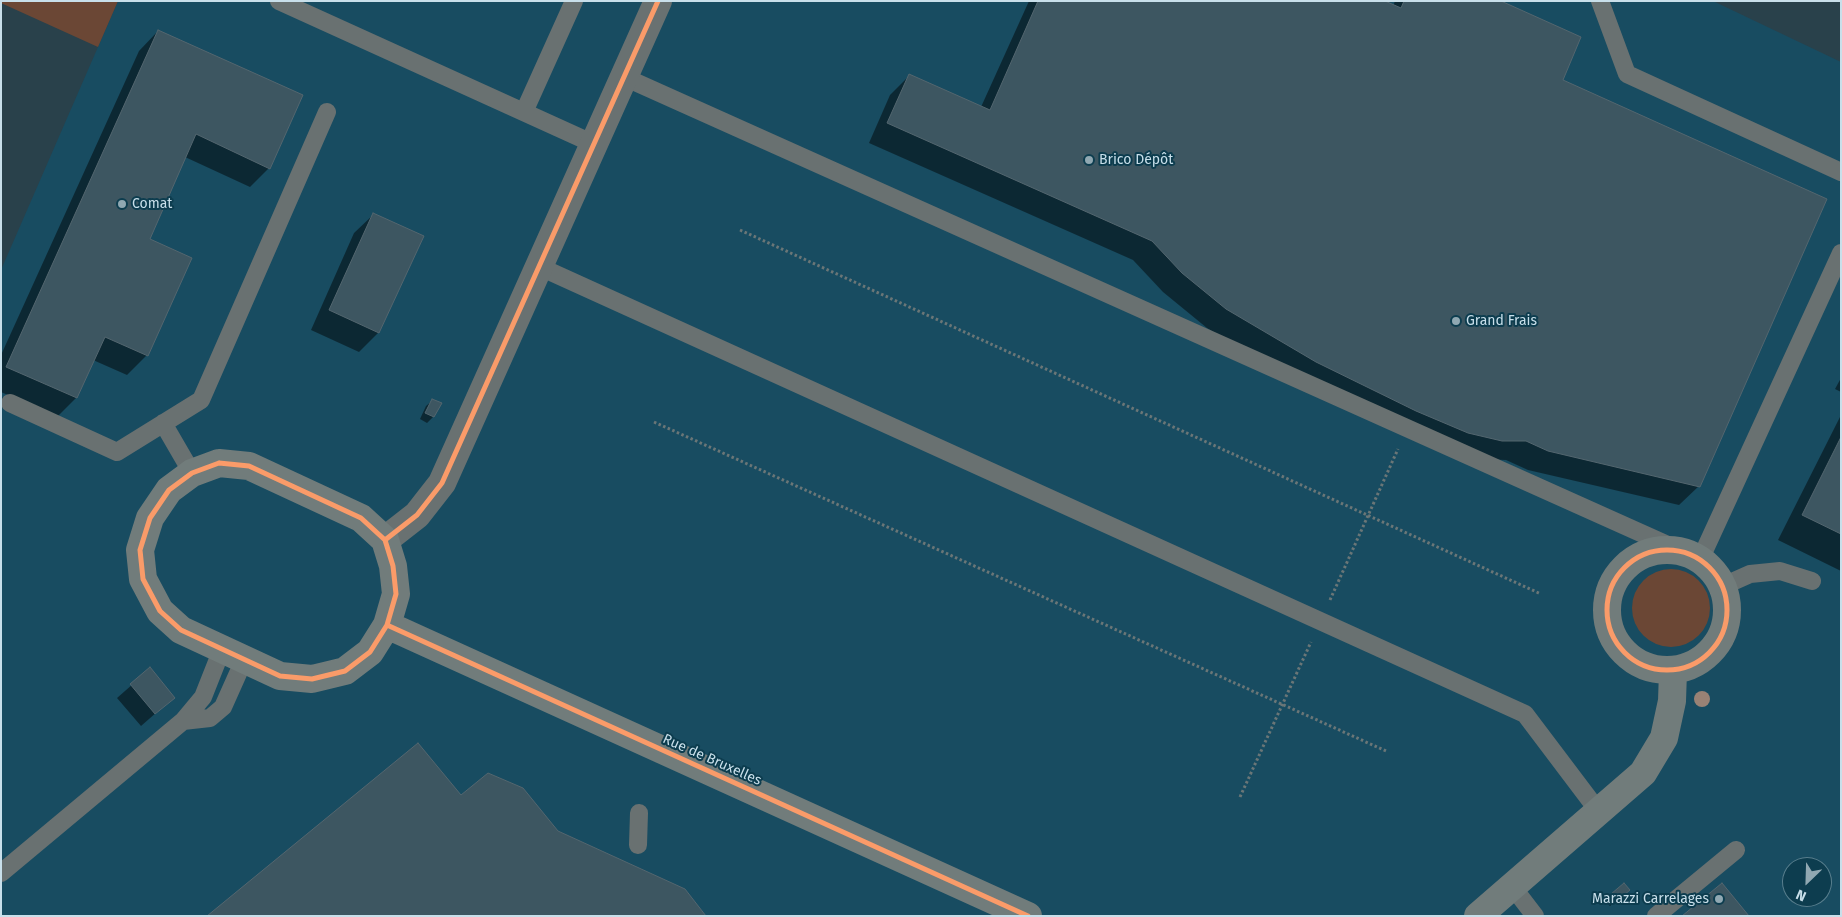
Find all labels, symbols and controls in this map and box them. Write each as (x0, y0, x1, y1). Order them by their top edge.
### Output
place label: Brico Dépôt (1099, 152, 1173, 168)
marker: Brico Dépôt (1083, 154, 1095, 166)
place label: Comat (132, 196, 172, 212)
marker: Comat (116, 198, 128, 210)
place label: Grand Frais (1466, 313, 1537, 329)
marker: Grand Frais (1450, 315, 1462, 327)
street label: Rue de Bruxelles (660, 731, 764, 789)
north arrow (1782, 857, 1832, 907)
text: N (1793, 886, 1809, 905)
place label: Marazzi Carrelages (1592, 891, 1709, 907)
marker: Marazzi Carrelages (1713, 893, 1725, 905)

